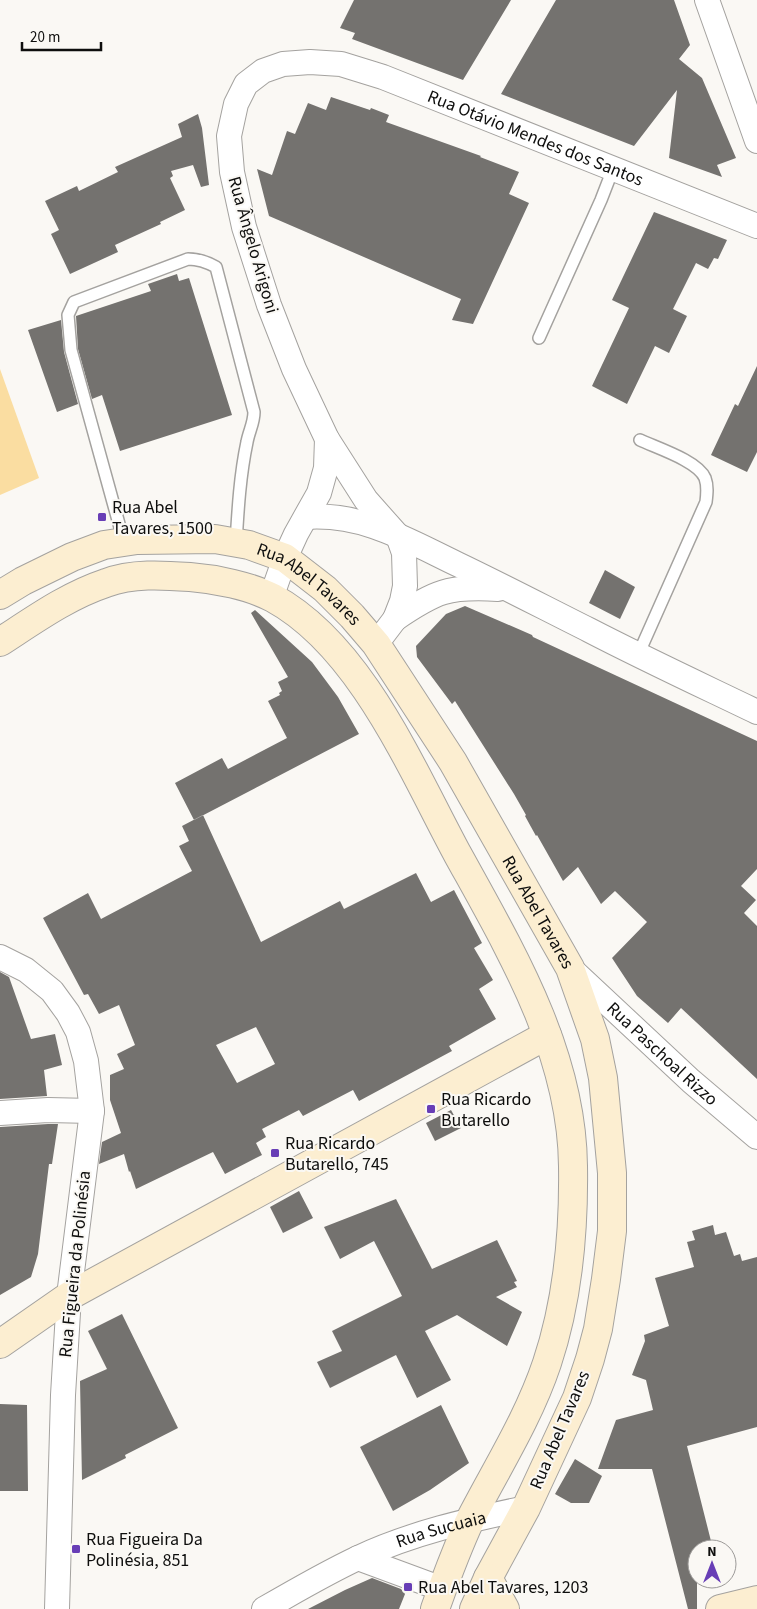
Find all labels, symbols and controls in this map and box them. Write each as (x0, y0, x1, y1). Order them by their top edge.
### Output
scale bar (22, 20, 101, 52)
text: 20 m (30, 27, 60, 48)
street label: Rua Otávio Mendes dos Santos (424, 84, 647, 192)
street label: Rua Ângelo Arigoni (222, 174, 284, 316)
place label: Rua Abel Tavares, 1500 (112, 495, 213, 541)
marker: Rua Abel Tavares, 1500 (96, 511, 108, 523)
street label: Rua Abel Tavares (253, 536, 367, 631)
street label: Rua Abel Tavares (496, 851, 580, 973)
street label: Rua Paschoal Rizzo (601, 996, 724, 1111)
place label: Rua Ricardo Butarello (441, 1087, 531, 1133)
marker: Rua Ricardo Butarello (425, 1103, 437, 1115)
place label: Rua Ricardo Butarello, 745 (285, 1131, 389, 1177)
marker: Rua Ricardo Butarello, 745 (269, 1147, 281, 1159)
street label: Rua Figueira da Polinésia (53, 1169, 97, 1359)
street label: Rua Abel Tavares (524, 1367, 596, 1493)
street label: Rua Sucuaia (392, 1505, 488, 1554)
place label: Rua Figueira Da Polinésia, 851 (86, 1527, 203, 1573)
north arrow (687, 1539, 737, 1589)
text: N (707, 1542, 717, 1562)
marker: Rua Figueira Da Polinésia, 851 (70, 1543, 82, 1555)
place label: Rua Abel Tavares, 1203 (418, 1575, 589, 1600)
marker: Rua Abel Tavares, 1203 (402, 1581, 414, 1593)

